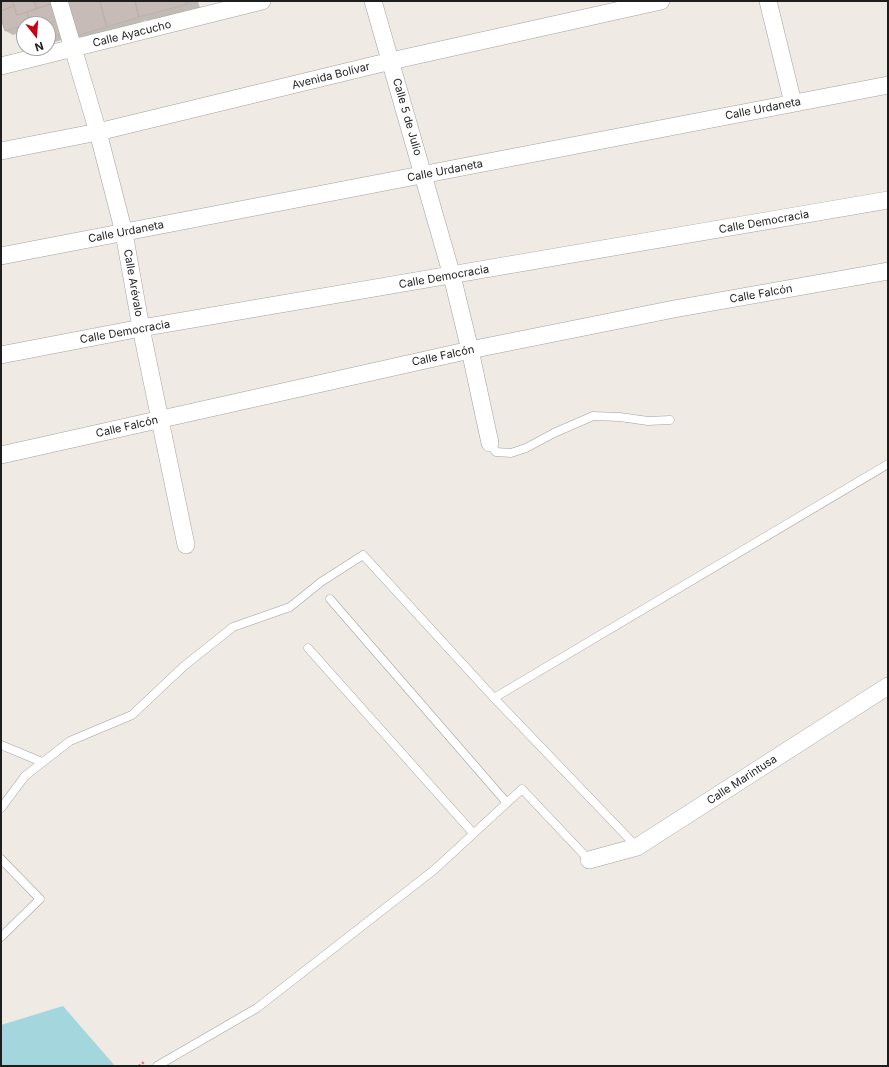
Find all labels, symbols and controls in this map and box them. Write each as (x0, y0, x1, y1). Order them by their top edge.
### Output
north arrow (16, 16, 56, 56)
street label: Calle Ayacucho (91, 18, 173, 50)
text: N (33, 39, 45, 54)
street label: Avenida Bolívar (291, 60, 371, 92)
street label: Calle 5 de Julio (390, 77, 424, 157)
street label: Calle Urdaneta (724, 95, 802, 123)
street label: Calle Urdaneta (406, 157, 484, 185)
street label: Calle Democracia (718, 208, 810, 236)
street label: Calle Urdaneta (87, 218, 165, 246)
street label: Calle Arévalo (121, 248, 145, 318)
street label: Calle Democracia (398, 263, 490, 291)
street label: Calle Falcón (729, 282, 793, 306)
street label: Calle Democracia (79, 318, 171, 346)
street label: Calle Falcón (411, 343, 475, 369)
street label: Calle Falcón (95, 413, 159, 441)
street label: Calle Marintusa (705, 752, 779, 808)

